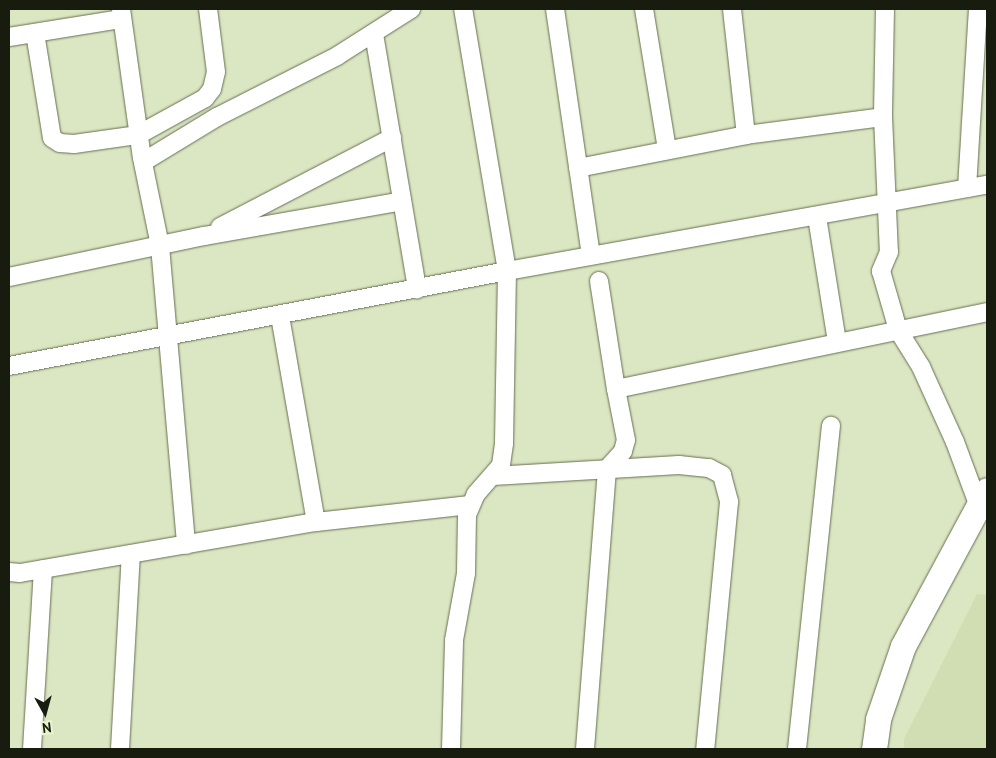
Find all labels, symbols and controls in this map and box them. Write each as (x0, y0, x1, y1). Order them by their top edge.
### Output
north arrow (20, 688, 70, 738)
text: N (41, 718, 52, 737)

